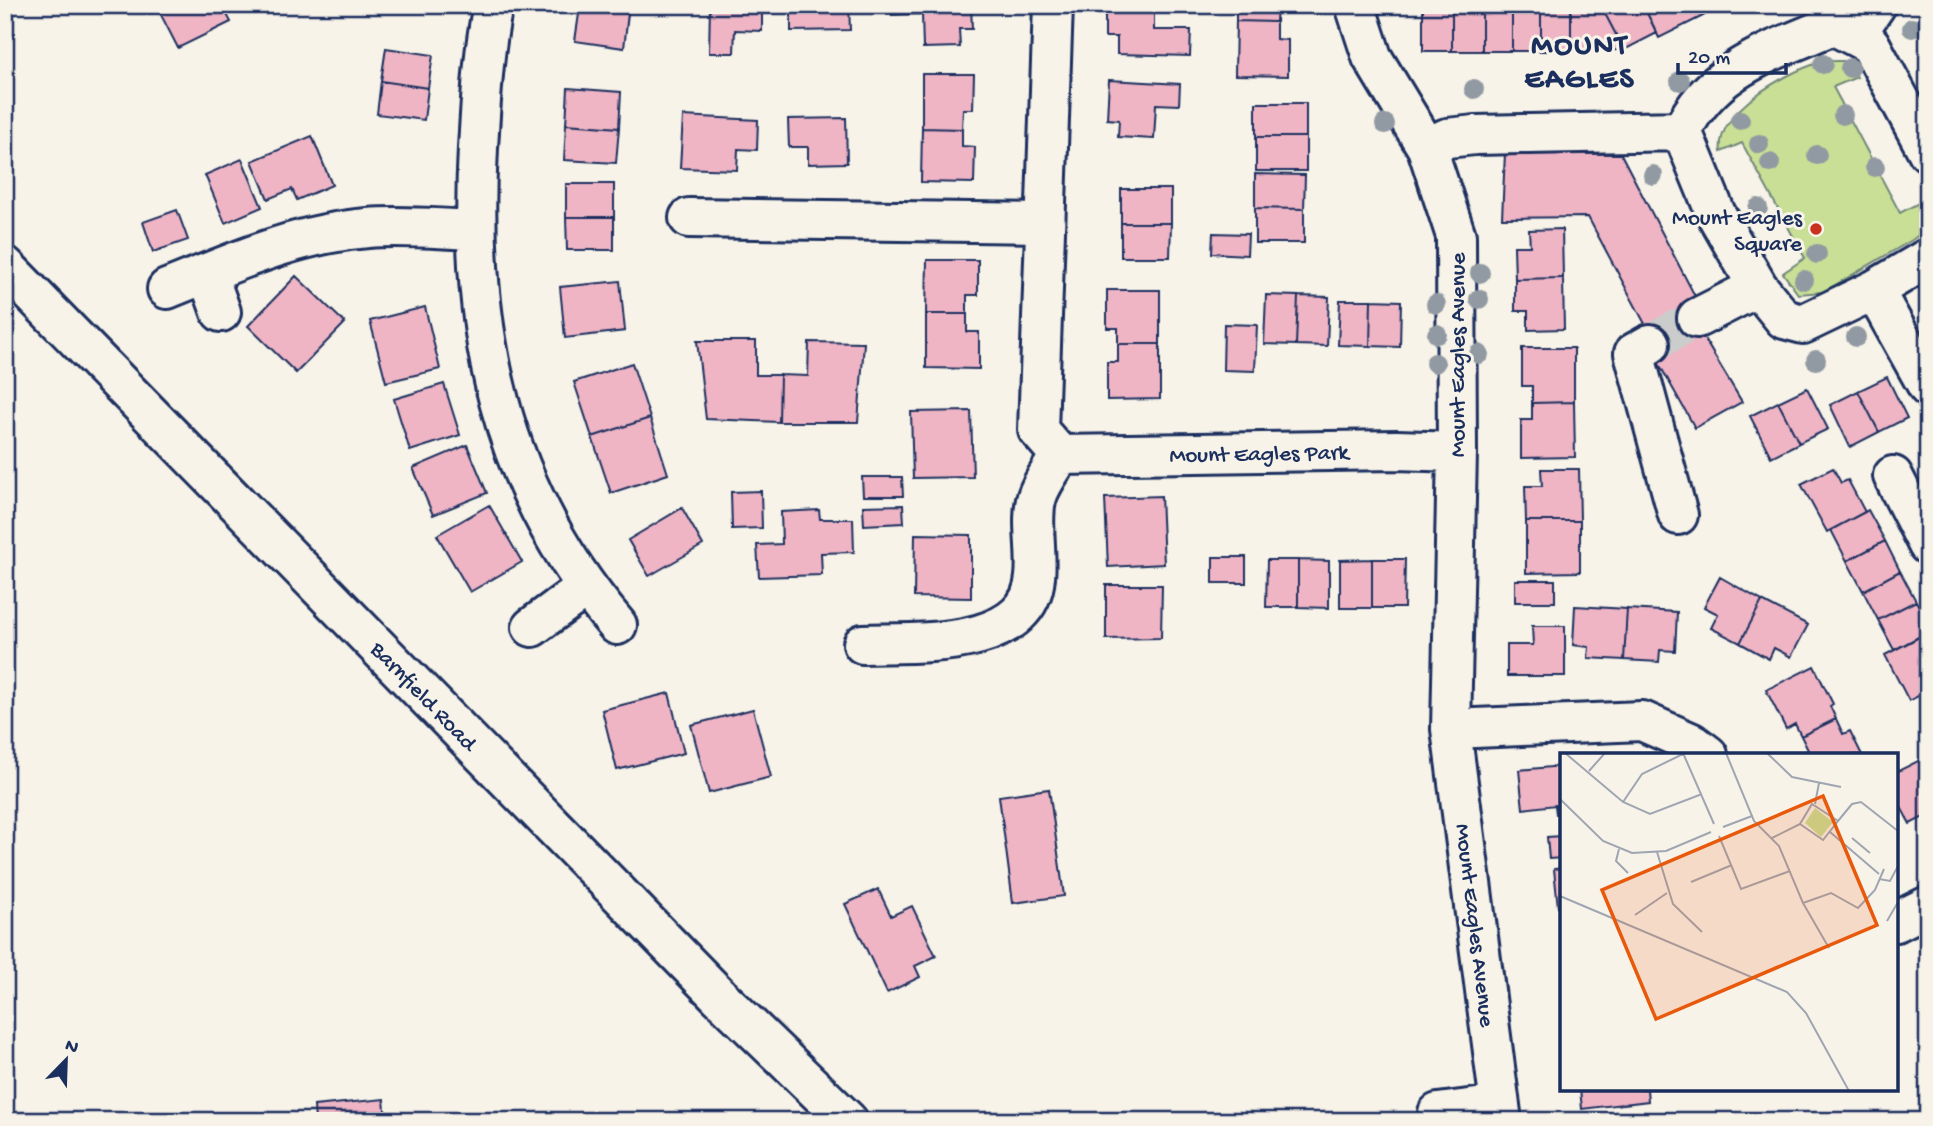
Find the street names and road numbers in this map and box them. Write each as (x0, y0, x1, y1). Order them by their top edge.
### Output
street label: Mount Eagles Avenue (1446, 252, 1473, 457)
street label: Mount Eagles Park (1169, 440, 1352, 471)
street label: Barnfield Road (363, 636, 482, 759)
street label: Mount Eagles Avenue (1448, 822, 1500, 1030)

